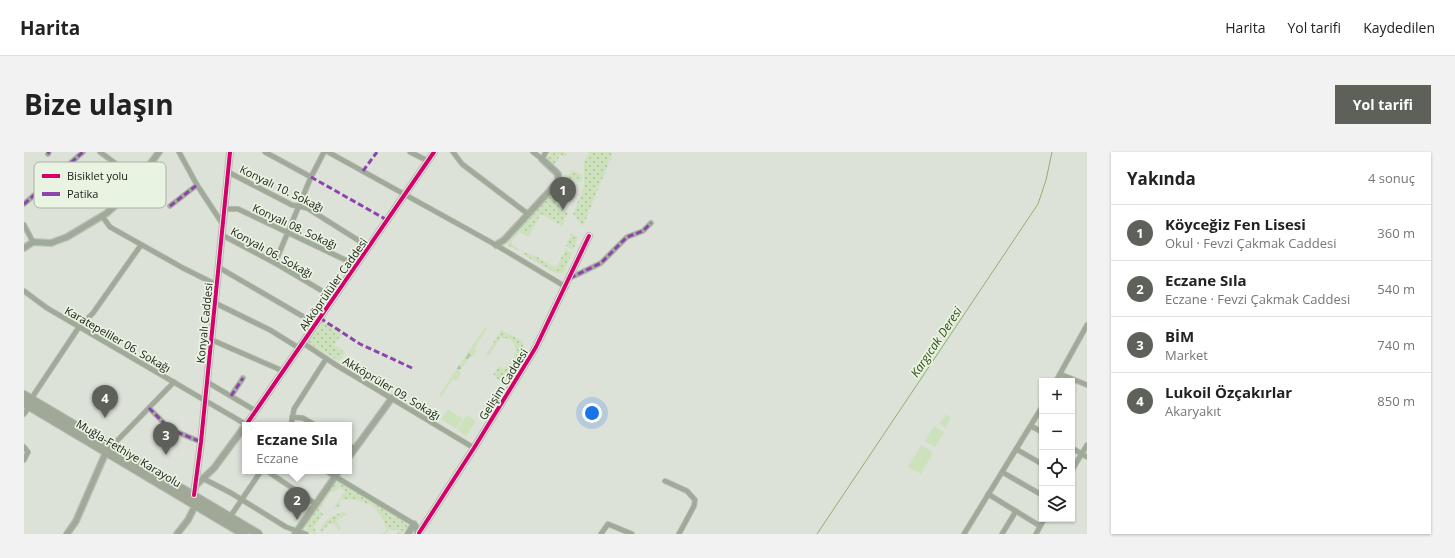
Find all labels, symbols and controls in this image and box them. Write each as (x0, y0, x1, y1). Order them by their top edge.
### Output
text: Harita (20, 15, 80, 41)
text: Harita (1225, 18, 1265, 37)
text: Yol tarifi (1287, 18, 1341, 37)
text: Kaydedilen (1363, 18, 1435, 37)
text: Bize ulaşın (24, 85, 174, 123)
button: Yol tarifi (1335, 85, 1431, 124)
street label: Konyalı 10. Sokağı (237, 161, 327, 215)
legend (34, 162, 166, 208)
text: Yakında (1127, 167, 1196, 190)
text: Bisiklet yolu (67, 168, 128, 183)
text: 4 sonuç (1368, 169, 1415, 187)
pin: 1 (550, 177, 576, 210)
text: Patika (67, 186, 98, 201)
street label: Konyalı 08. Sokağı (250, 200, 340, 252)
text: Köyceğiz Fen Lisesi (1165, 214, 1306, 234)
street label: Konyalı 06. Sokağı (228, 223, 316, 281)
text: 1 (1136, 224, 1144, 242)
text: 360 m (1377, 224, 1415, 242)
text: Okul · Fevzi Çakmak Caddesi (1165, 234, 1336, 252)
street label: Akköprülüler Caddesi (295, 235, 371, 333)
text: Eczane Sıla (1165, 270, 1247, 290)
text: 2 (1136, 280, 1144, 298)
text: 540 m (1377, 280, 1415, 298)
street label: Konyalı Caddesi (192, 282, 216, 364)
text: Eczane · Fevzi Çakmak Caddesi (1165, 290, 1350, 308)
street label: Karatepeliler 06. Sokağı (62, 303, 174, 375)
water label: Kargıcak Deresi (906, 303, 966, 381)
text: BİM (1165, 326, 1194, 346)
text: 3 (1136, 336, 1144, 354)
text: 740 m (1377, 336, 1415, 354)
street label: Gelişim Caddesi (475, 345, 531, 423)
text: Market (1165, 346, 1208, 364)
street label: Akköprüler 09. Sokağı (341, 353, 443, 423)
map controls (1039, 378, 1075, 522)
button: + (1039, 378, 1075, 414)
text: Lukoil Özçakırlar (1165, 382, 1292, 402)
pin: 4 (92, 385, 118, 418)
text: 4 (1136, 392, 1144, 410)
text: 850 m (1377, 392, 1415, 410)
text: Akaryakıt (1165, 402, 1221, 420)
your location (582, 403, 602, 423)
button: − (1039, 414, 1075, 450)
street label: Muğla-Fethiye Karayolu (74, 416, 184, 490)
pin: 3 (153, 422, 179, 455)
popup (242, 422, 352, 474)
text: Eczane Sıla (256, 429, 338, 449)
text: Eczane (256, 449, 298, 467)
button: locate (1039, 450, 1075, 486)
button: layers (1039, 486, 1075, 522)
pin: 2 (284, 487, 310, 520)

